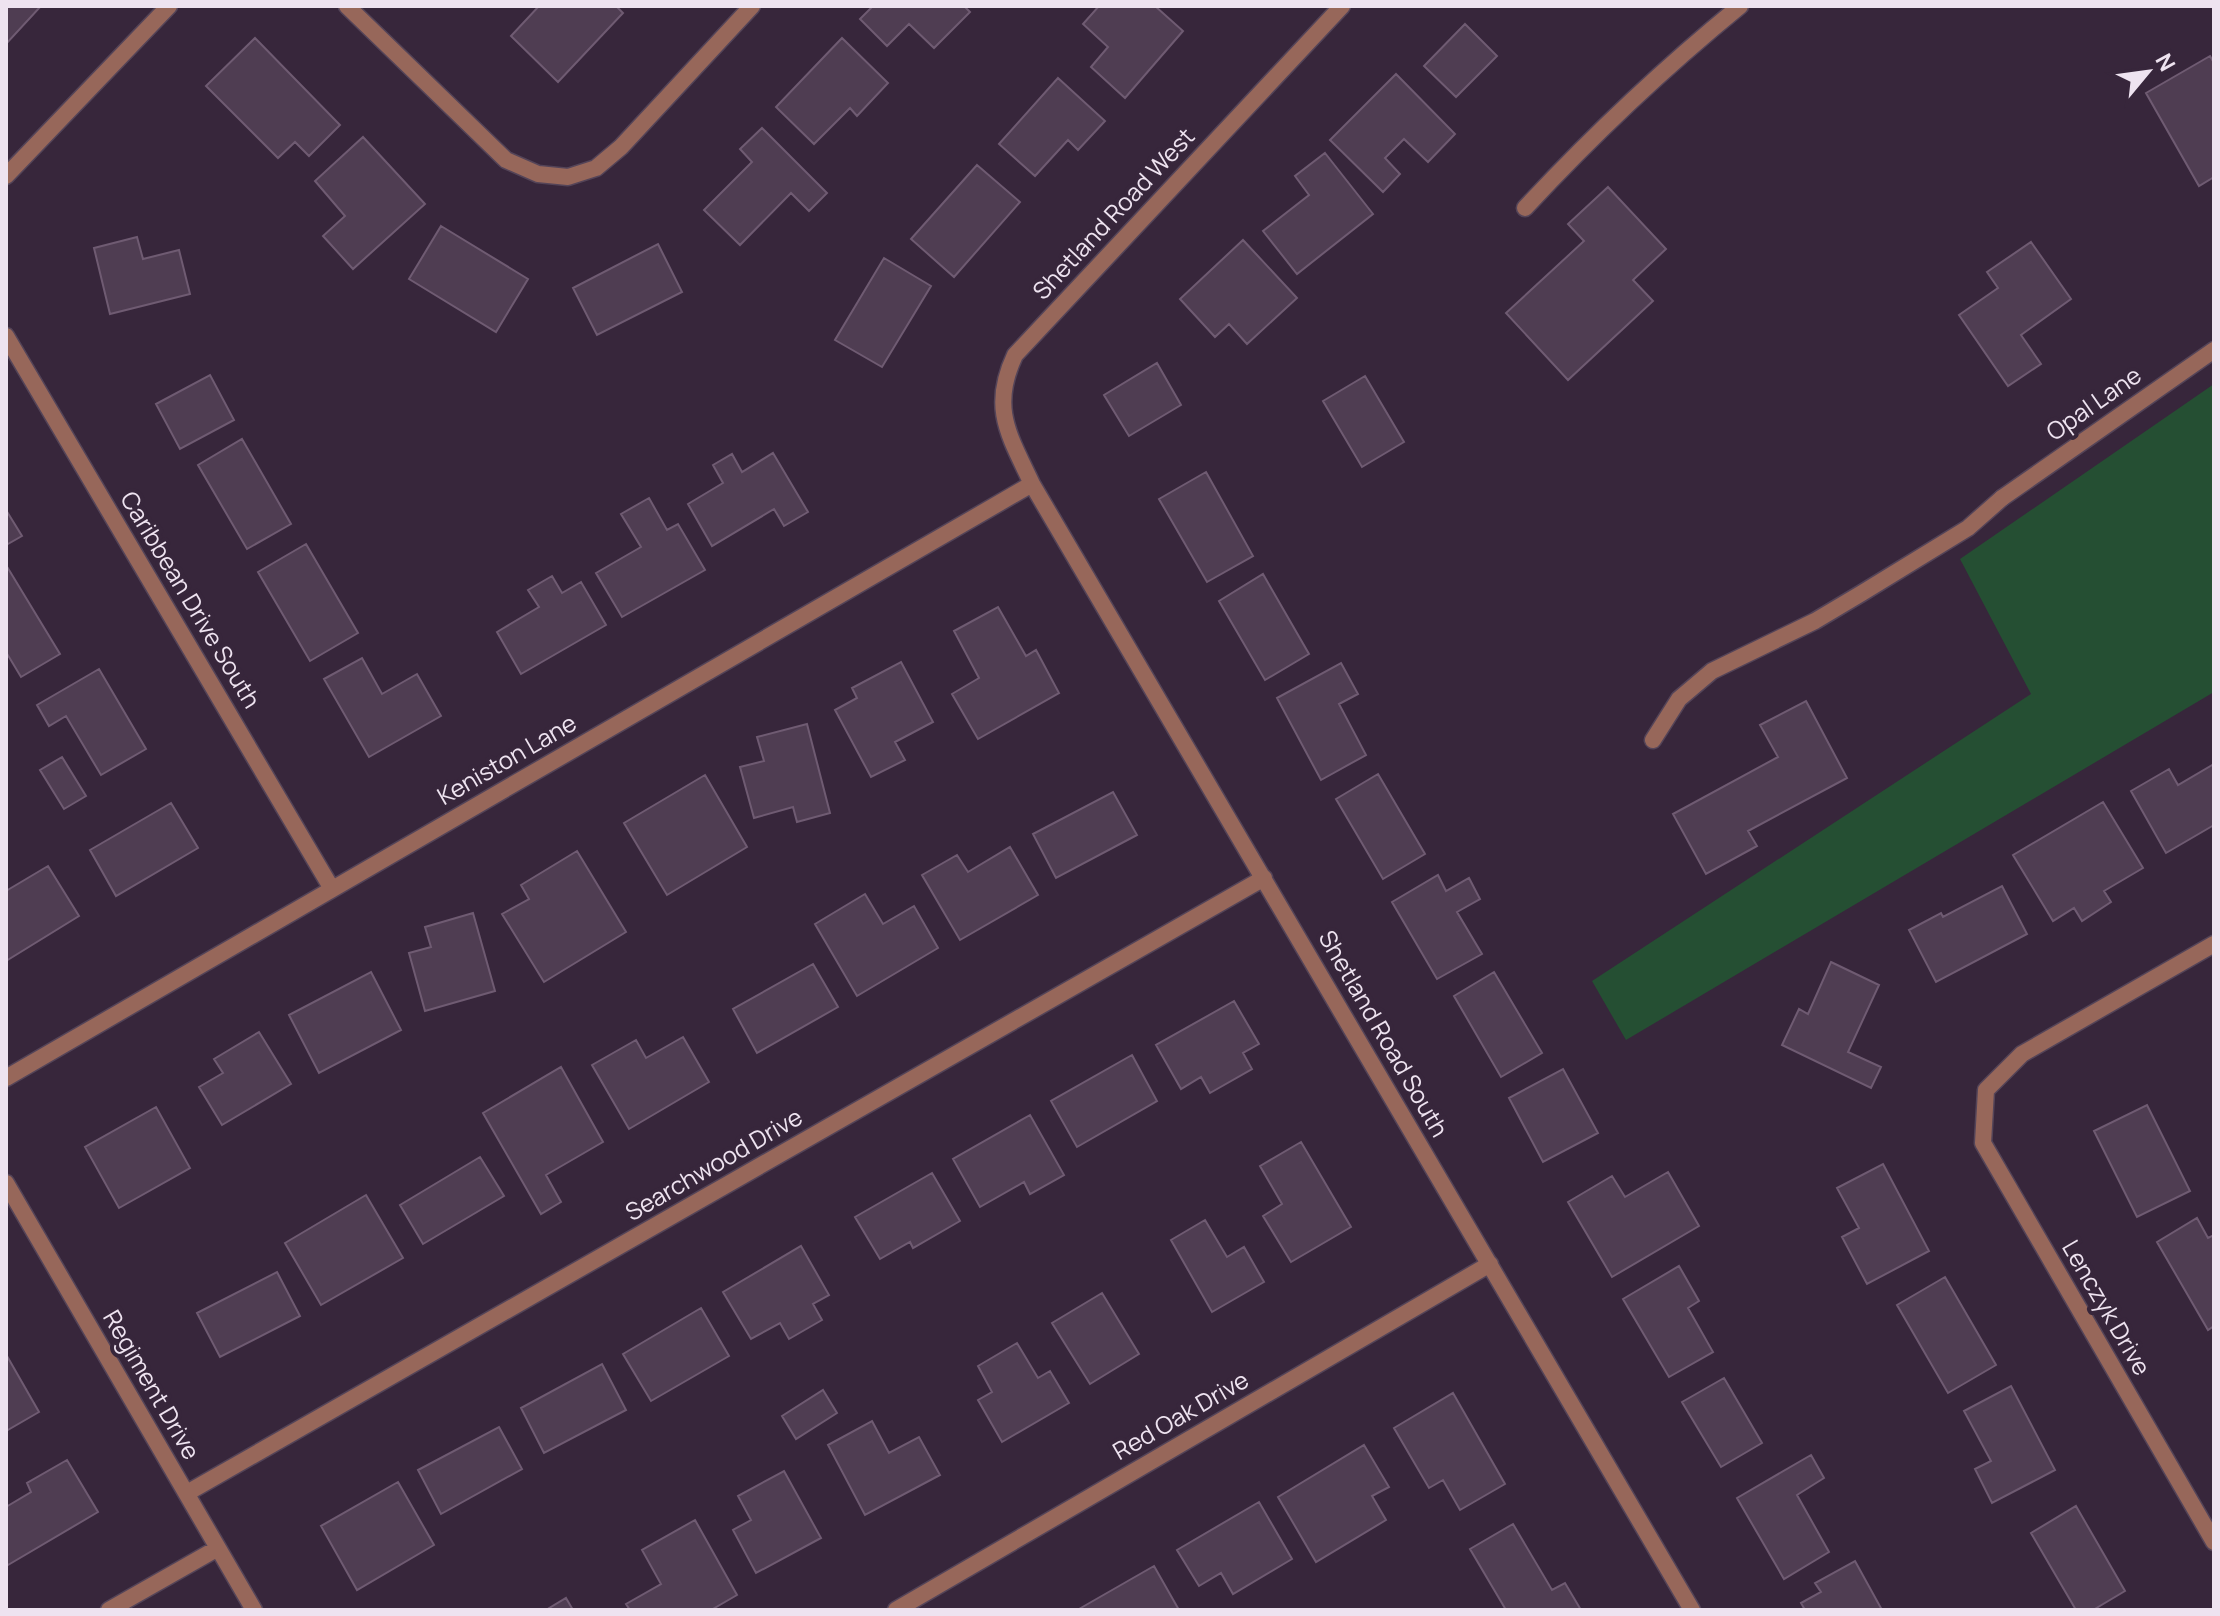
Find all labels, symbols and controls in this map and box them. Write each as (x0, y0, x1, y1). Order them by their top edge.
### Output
north arrow (2108, 32, 2188, 112)
text: N (2149, 48, 2182, 76)
street label: Shetland Road West (1025, 120, 1201, 306)
street label: Opal Lane (2039, 358, 2147, 448)
street label: Caribbean Drive South (113, 485, 269, 714)
street label: Keniston Lane (431, 706, 582, 812)
street label: Shetland Road South (1312, 924, 1457, 1143)
street label: Searchwood Drive (619, 1100, 808, 1228)
street label: Lenczyk Drive (2055, 1234, 2159, 1381)
street label: Regiment Drive (96, 1303, 209, 1465)
street label: Red Oak Drive (1106, 1362, 1254, 1467)

